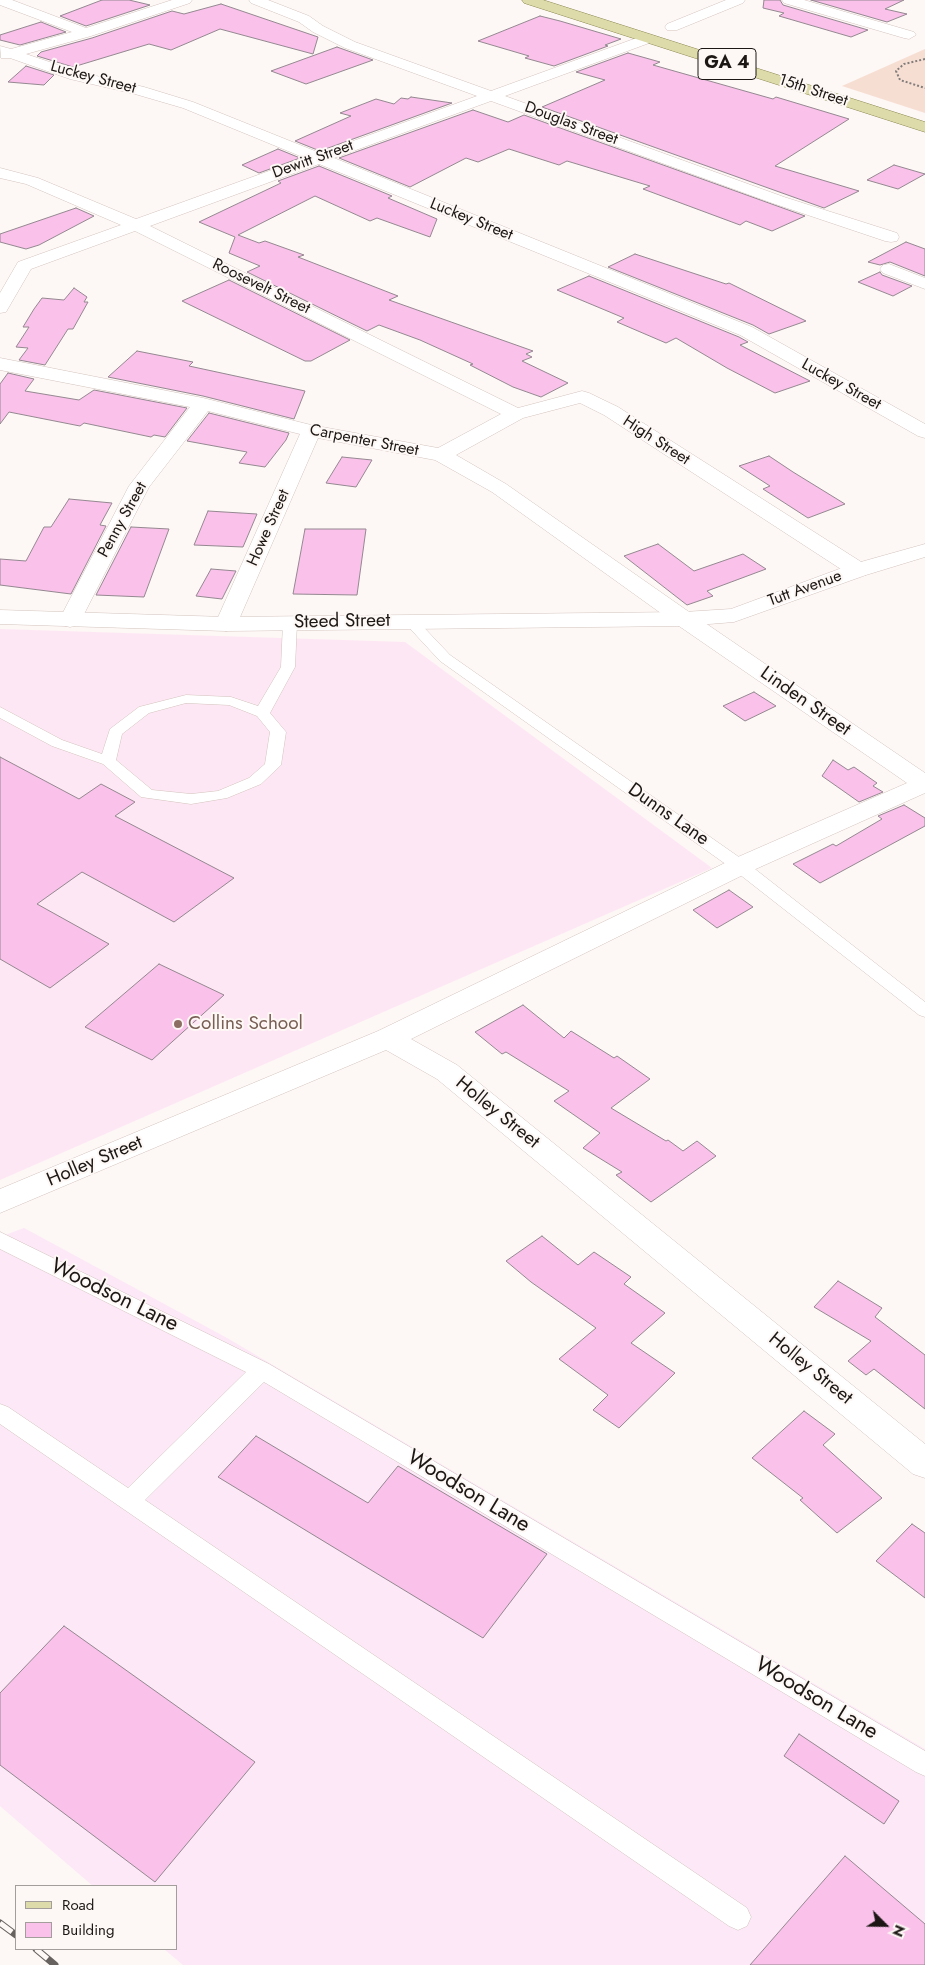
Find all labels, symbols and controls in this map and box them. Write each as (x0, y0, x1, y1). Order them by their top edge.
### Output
road number: GA 4 (698, 49, 756, 80)
street label: Luckey Street (48, 57, 138, 99)
street label: 15th Street (776, 71, 850, 111)
street label: Douglas Street (522, 98, 620, 150)
street label: Dewitt Street (270, 137, 356, 183)
street label: Luckey Street (427, 195, 515, 245)
street label: Roosevelt Street (209, 255, 313, 319)
street label: Luckey Street (798, 355, 884, 415)
street label: High Street (619, 412, 693, 470)
street label: Carpenter Street (308, 421, 420, 461)
street label: Penny Street (94, 479, 152, 561)
street label: Howe Street (244, 487, 294, 569)
street label: Tutt Avenue (766, 567, 844, 611)
street label: Steed Street (294, 610, 390, 634)
street label: Linden Street (755, 663, 855, 741)
street label: Dunns Lane (623, 779, 713, 851)
place label: Collins School (188, 1013, 303, 1035)
marker: Collins School (172, 1018, 184, 1030)
street label: Holley Street (450, 1072, 544, 1154)
street label: Holley Street (44, 1132, 146, 1192)
street label: Woodson Lane (46, 1254, 182, 1338)
street label: Holley Street (763, 1328, 857, 1410)
street label: Woodson Lane (402, 1445, 534, 1539)
street label: Woodson Lane (750, 1652, 882, 1746)
legend (15, 1885, 178, 1950)
text: Road (62, 1894, 94, 1916)
north arrow (860, 1900, 910, 1950)
text: Building (62, 1919, 114, 1941)
text: N (887, 1922, 910, 1940)

